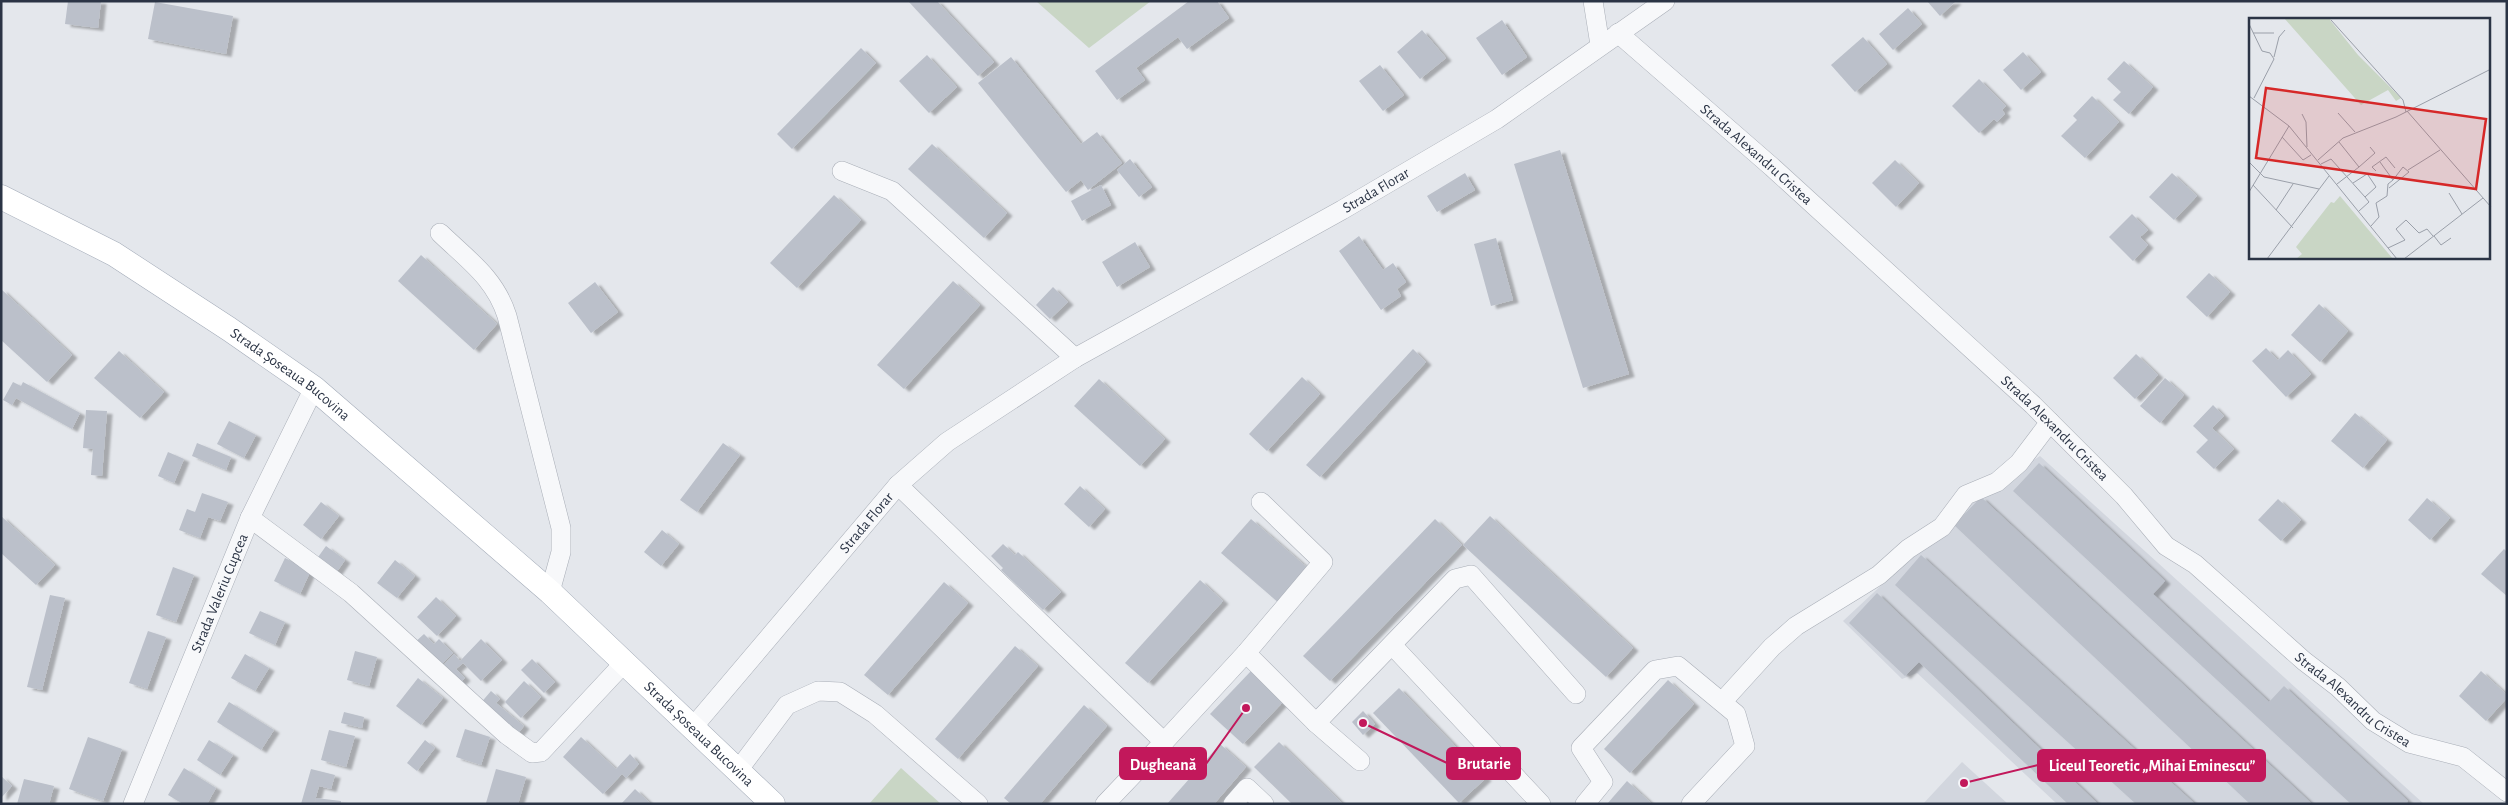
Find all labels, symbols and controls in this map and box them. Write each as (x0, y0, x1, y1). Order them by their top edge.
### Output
inset map (2249, 18, 2490, 259)
street label: Strada Alexandru Cristea (1697, 101, 1815, 208)
street label: Strada Florar (1340, 165, 1412, 216)
street label: Strada Șoseaua Bucovina (228, 325, 353, 424)
street label: Strada Alexandru Cristea (1998, 373, 2111, 484)
street label: Strada Florar (837, 489, 896, 556)
street label: Strada Valeriu Cupcea (189, 531, 251, 655)
street label: Strada Alexandru Cristea (2292, 650, 2413, 750)
street label: Strada Șoseaua Bucovina (641, 679, 756, 789)
callout: Dugheană (1120, 748, 1206, 779)
callout: Brutarie (1447, 748, 1520, 779)
callout: Liceul Teoretic „Mihai Eminescu” (2038, 750, 2265, 781)
text: Brutarie (1457, 756, 1511, 772)
text: Dugheană (1130, 757, 1197, 773)
text: Liceul Teoretic „Mihai Eminescu” (2049, 758, 2255, 774)

